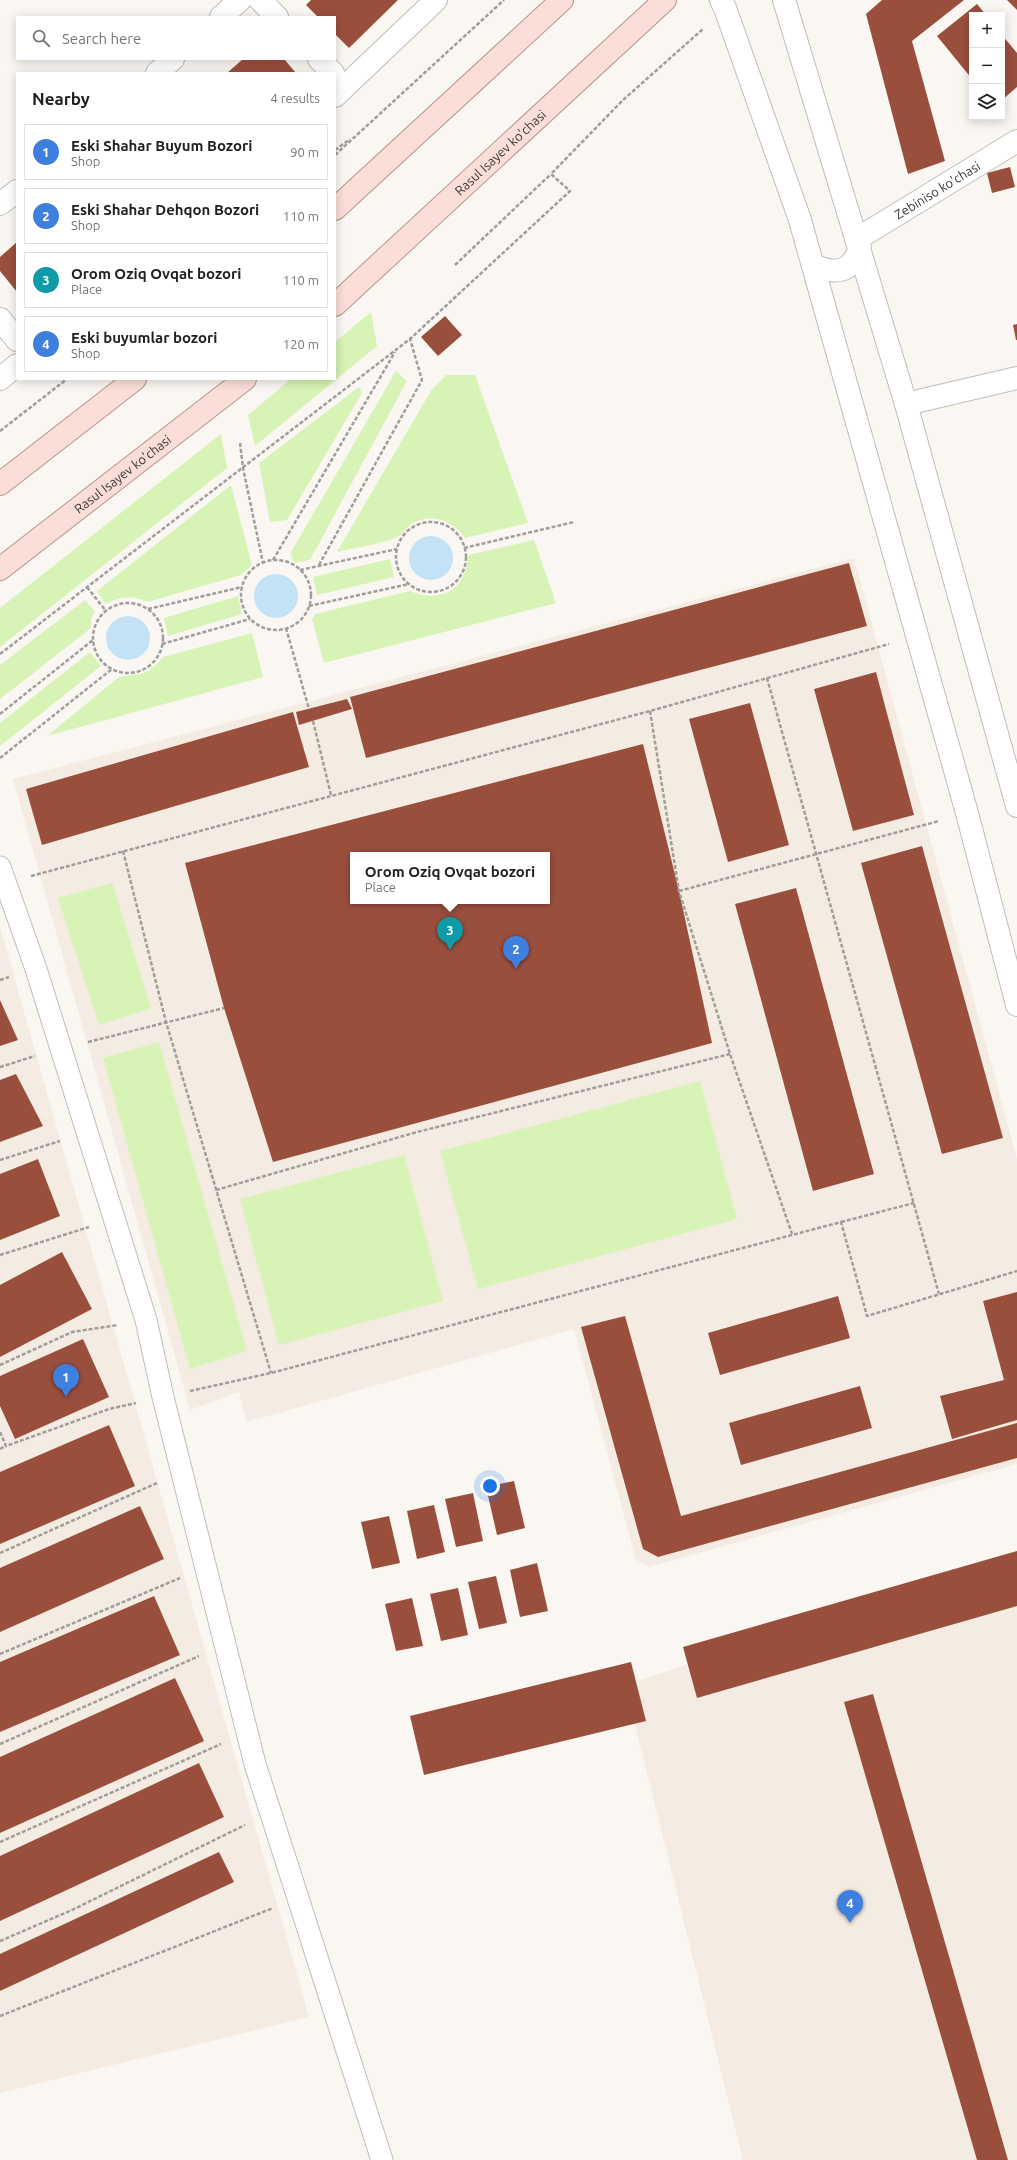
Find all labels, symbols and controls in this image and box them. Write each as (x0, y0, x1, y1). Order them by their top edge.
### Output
map controls (969, 12, 1005, 120)
button: + (969, 12, 1005, 48)
search box (16, 16, 336, 60)
icon: search (30, 27, 52, 49)
text: Search here (62, 30, 141, 47)
button: − (969, 48, 1005, 84)
button: layers (969, 84, 1005, 120)
text: Nearby (32, 89, 90, 108)
text: 4 results (270, 91, 320, 105)
street label: Rasul Isayev ko'chasi (452, 107, 548, 198)
text: Eski Shahar Buyum Bozori (71, 137, 252, 154)
text: 1 (42, 145, 50, 159)
text: 90 m (290, 145, 319, 159)
text: Shop (71, 154, 100, 168)
street label: Zebiniso ko'chasi (892, 158, 983, 221)
text: Eski Shahar Dehqon Bozori (71, 201, 259, 218)
text: 2 (42, 209, 50, 223)
text: 110 m (283, 209, 319, 223)
text: Shop (71, 218, 100, 232)
text: Orom Oziq Ovqat bozori (71, 265, 241, 282)
text: 3 (42, 273, 50, 287)
text: 110 m (283, 273, 319, 287)
text: Place (71, 282, 102, 296)
text: Eski buyumlar bozori (71, 329, 217, 346)
text: 4 (42, 337, 50, 351)
text: 120 m (283, 337, 319, 351)
text: Shop (71, 346, 100, 360)
street label: Rasul Isayev ko'chasi (71, 432, 174, 516)
popup (350, 852, 550, 904)
text: Orom Oziq Ovqat bozori (365, 863, 535, 880)
text: Place (365, 880, 396, 894)
pin: 3 (437, 917, 463, 950)
pin: 2 (503, 936, 529, 969)
pin: 1 (53, 1364, 79, 1397)
your location (480, 1476, 500, 1496)
pin: 4 (837, 1890, 863, 1923)

